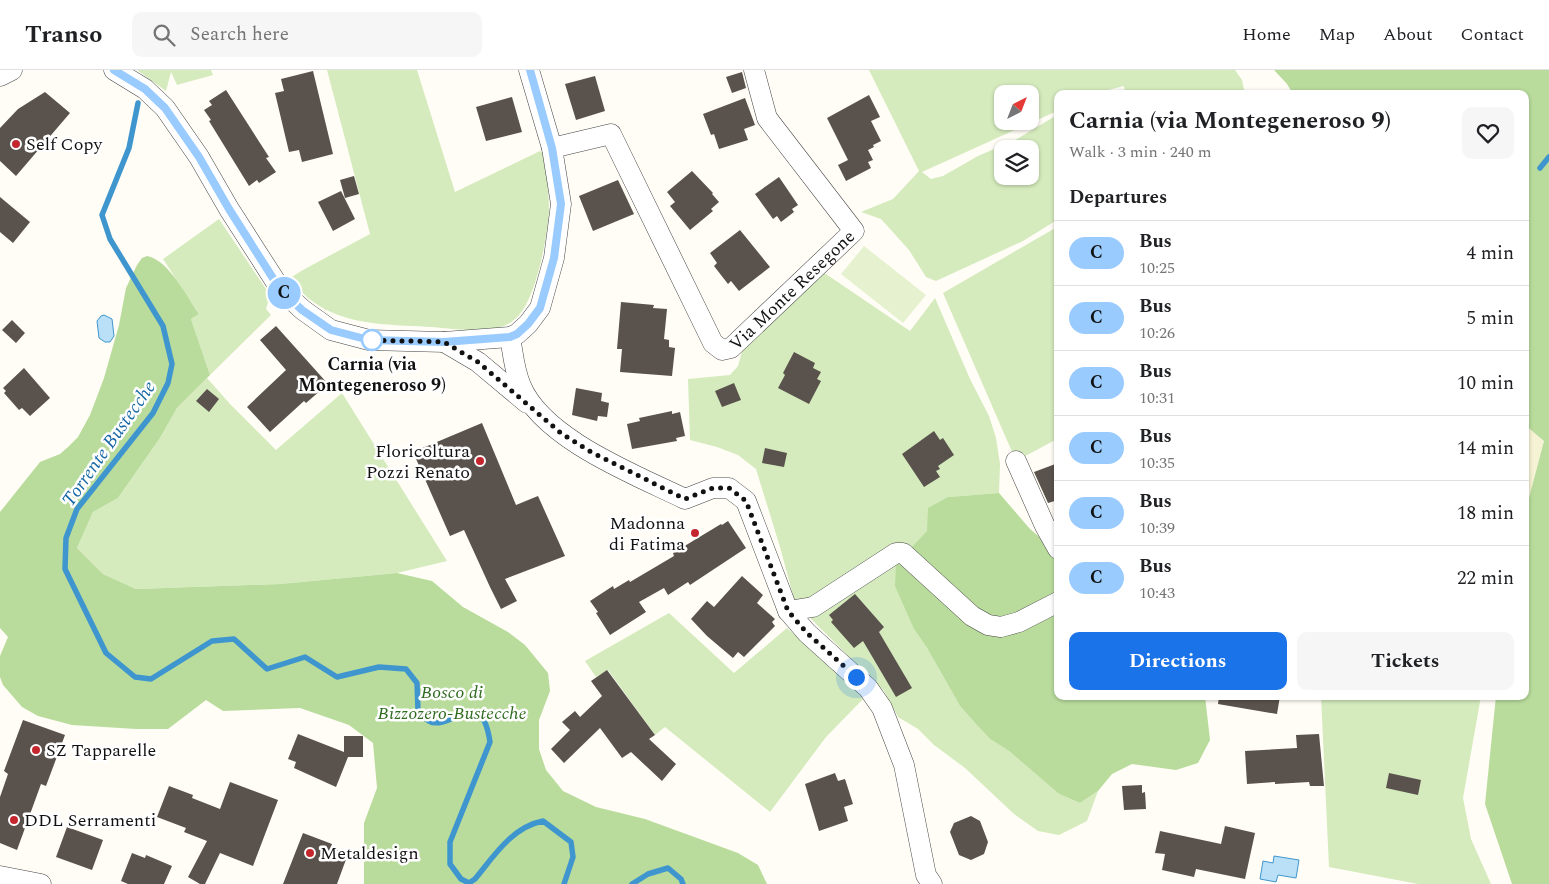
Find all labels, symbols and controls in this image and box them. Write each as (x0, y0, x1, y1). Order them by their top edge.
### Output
search box (132, 12, 482, 57)
text: Transo (25, 17, 102, 53)
text: Search here (190, 20, 289, 49)
icon: search (150, 21, 178, 49)
text: Home (1242, 21, 1291, 48)
text: Map (1319, 21, 1355, 48)
text: About (1383, 21, 1433, 48)
text: Contact (1461, 21, 1524, 48)
north arrow (994, 85, 1039, 130)
map controls (994, 85, 1039, 185)
text: Carnia (via Montegeneroso 9) (1069, 103, 1391, 139)
button: heart (1462, 107, 1514, 159)
place label: Self Copy (26, 131, 104, 158)
marker: Self Copy (10, 138, 22, 150)
button: layers (994, 140, 1039, 185)
text: Walk · 3 min · 240 m (1069, 140, 1212, 164)
text: Departures (1069, 183, 1167, 212)
street label: Via Monte Resegone (723, 224, 861, 357)
text: Bus (1139, 227, 1172, 256)
text: C (1090, 239, 1103, 266)
text: 4 min (1466, 239, 1514, 268)
text: 10:25 (1139, 256, 1175, 280)
line badge: C (268, 277, 300, 309)
text: C (278, 279, 290, 306)
text: Bus (1139, 292, 1172, 321)
text: C (1090, 304, 1103, 331)
text: 5 min (1466, 304, 1514, 333)
text: 10:26 (1139, 321, 1175, 345)
marker: Carnia (via Montegeneroso 9) (361, 329, 383, 351)
place label: Carnia (via Montegeneroso 9) (298, 351, 446, 399)
text: Bus (1139, 357, 1172, 386)
text: C (1090, 369, 1103, 396)
text: 10 min (1457, 369, 1514, 398)
water label: Torrente Bustecche (55, 375, 164, 513)
text: 10:31 (1139, 386, 1175, 410)
text: Bus (1139, 422, 1172, 451)
text: C (1090, 434, 1103, 461)
text: 14 min (1457, 434, 1514, 463)
place label: Floricoltura Pozzi Renato (366, 438, 470, 486)
text: 10:35 (1139, 451, 1175, 475)
marker: Floricoltura Pozzi Renato (474, 455, 486, 467)
text: Bus (1139, 487, 1172, 516)
text: C (1090, 499, 1103, 526)
text: 18 min (1457, 499, 1514, 528)
place label: Madonna di Fatima (609, 510, 685, 558)
text: 10:39 (1139, 516, 1175, 540)
marker: Madonna di Fatima (689, 527, 701, 539)
text: Bus (1139, 552, 1172, 581)
text: C (1090, 564, 1103, 591)
text: 22 min (1457, 564, 1514, 593)
text: 10:43 (1139, 581, 1175, 605)
button: Directions (1069, 632, 1287, 690)
button: Tickets (1297, 632, 1514, 690)
your location (844, 665, 869, 690)
park label: Bosco di Bizzozero-Bustecche (378, 679, 526, 727)
place label: SZ Tapparelle (46, 737, 156, 764)
marker: SZ Tapparelle (30, 744, 42, 756)
place label: DDL Serramenti (24, 807, 156, 834)
marker: DDL Serramenti (8, 814, 20, 826)
place label: Metaldesign (320, 840, 419, 867)
marker: Metaldesign (304, 847, 316, 859)

